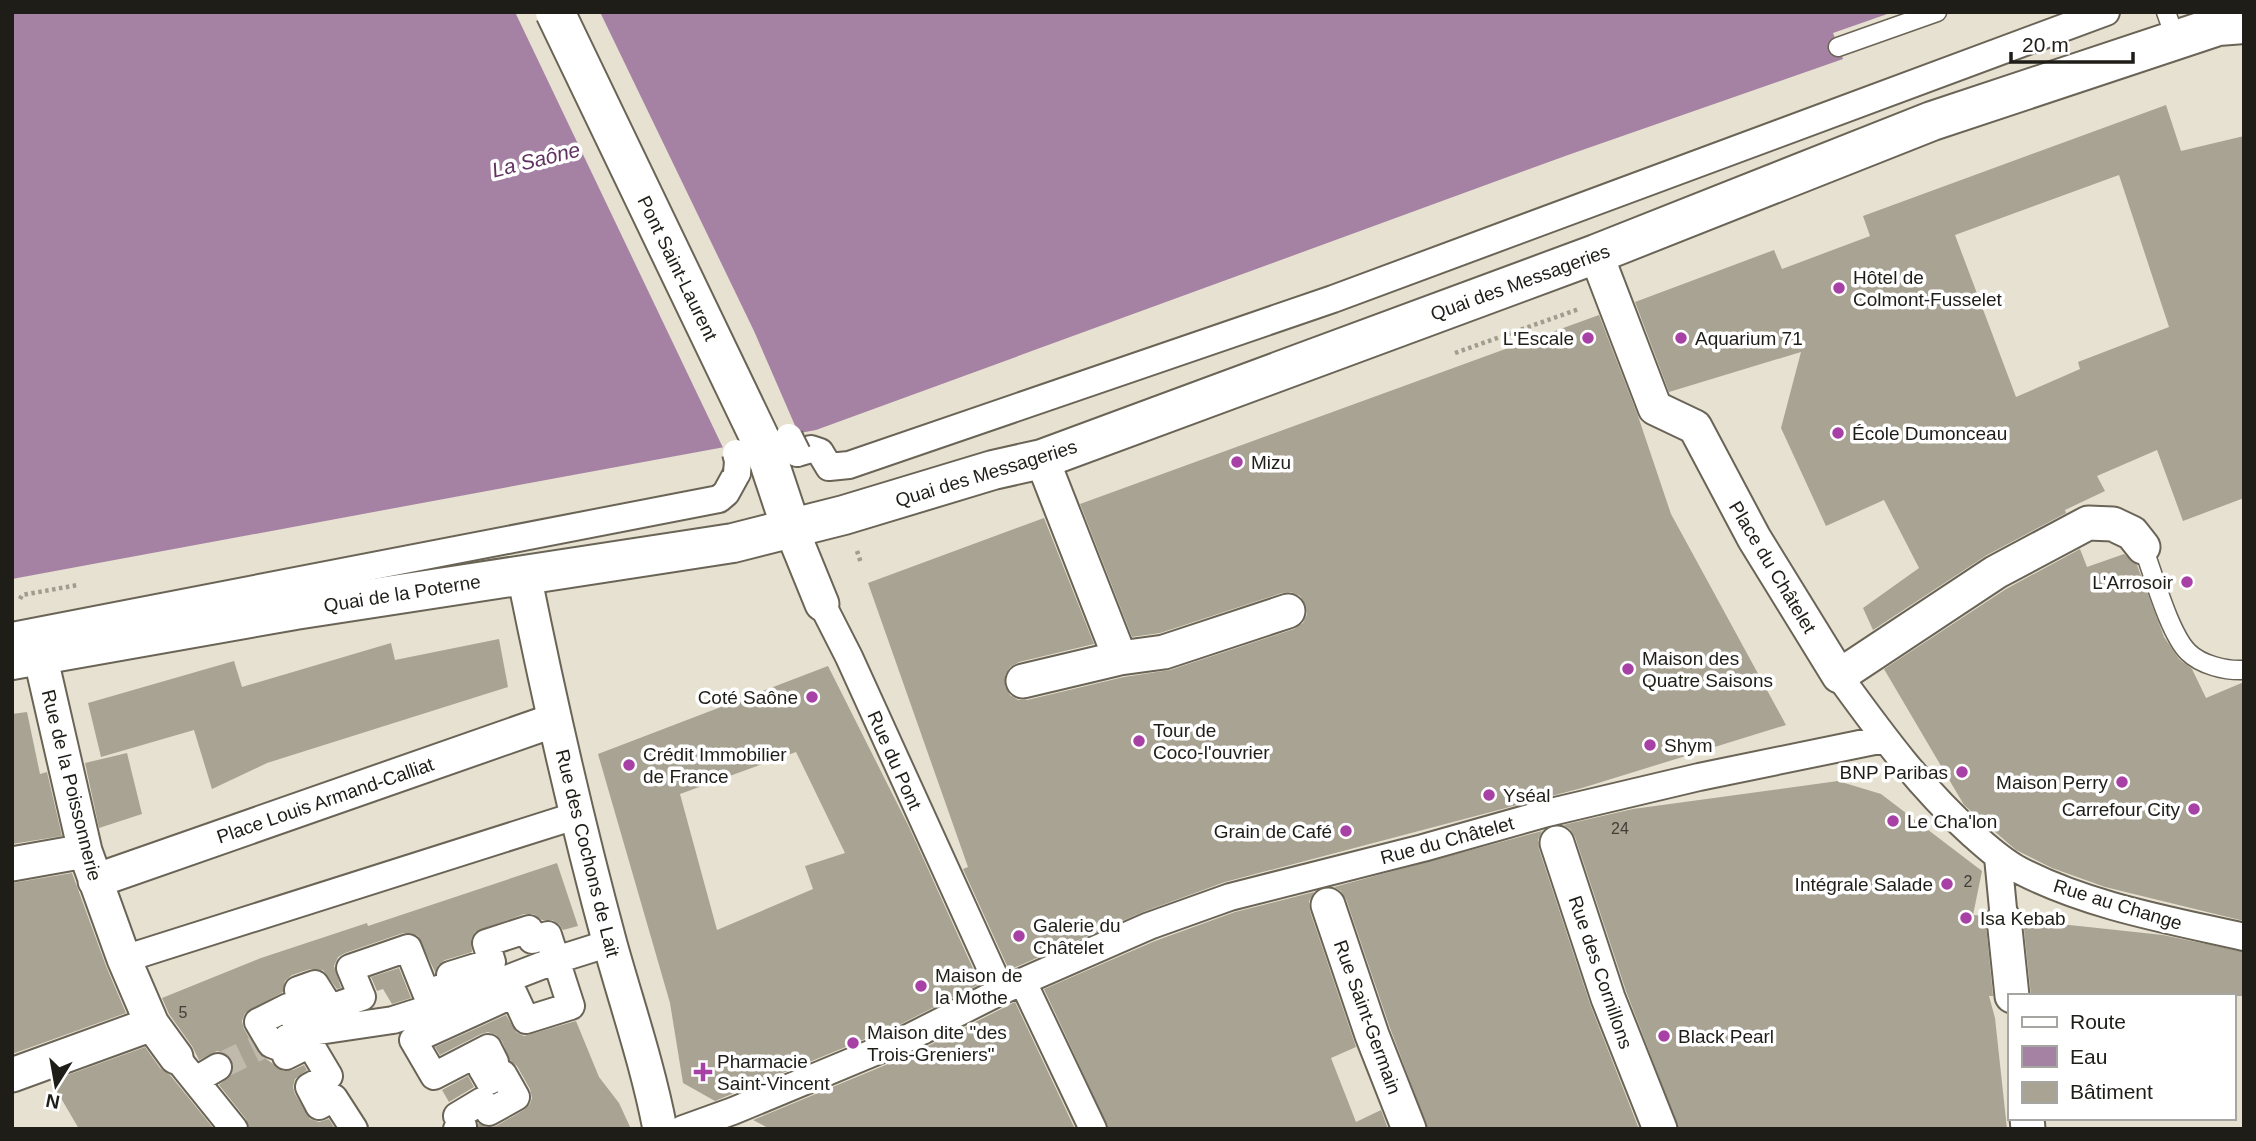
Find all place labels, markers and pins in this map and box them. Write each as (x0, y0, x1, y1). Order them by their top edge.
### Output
place label: Hôtel de Colmont-Fusselet (1853, 267, 2003, 310)
marker: Hôtel de Colmont-Fusselet (1831, 280, 1847, 296)
place label: L'Escale (1503, 328, 1574, 349)
place label: Aquarium 71 (1695, 328, 1803, 349)
marker: L'Escale (1580, 330, 1596, 346)
marker: Aquarium 71 (1673, 330, 1689, 346)
place label: École Dumonceau (1852, 423, 2007, 444)
marker: École Dumonceau (1830, 425, 1846, 441)
place label: Mizu (1251, 452, 1291, 473)
marker: Mizu (1229, 454, 1245, 470)
place label: L'Arrosoir (2092, 572, 2174, 593)
marker: L'Arrosoir (2179, 574, 2195, 590)
place label: Maison des Quatre Saisons (1642, 648, 1773, 691)
marker: Maison des Quatre Saisons (1620, 661, 1636, 677)
place label: Coté Saône (698, 687, 798, 708)
marker: Coté Saône (804, 689, 820, 705)
place label: Tour de Coco-l'ouvrier (1153, 720, 1270, 763)
marker: Tour de Coco-l'ouvrier (1131, 733, 1147, 749)
place label: Shym (1664, 735, 1713, 756)
marker: Shym (1642, 737, 1658, 753)
place label: Crédit Immobilier de France (643, 744, 787, 787)
marker: Crédit Immobilier de France (621, 757, 637, 773)
place label: BNP Paribas (1840, 762, 1948, 783)
marker: BNP Paribas (1954, 764, 1970, 780)
place label: Maison Perry (1996, 772, 2109, 793)
marker: Maison Perry (2114, 774, 2130, 790)
place label: Yséal (1503, 785, 1551, 806)
marker: Yséal (1481, 787, 1497, 803)
place label: Carrefour City (2062, 799, 2180, 820)
marker: Carrefour City (2186, 801, 2202, 817)
place label: Le Cha'lon (1907, 811, 1997, 832)
marker: Le Cha'lon (1885, 813, 1901, 829)
place label: Grain de Café (1214, 821, 1332, 842)
marker: Grain de Café (1338, 823, 1354, 839)
place label: Intégrale Salade (1795, 874, 1933, 895)
marker: Intégrale Salade (1939, 876, 1955, 892)
place label: Isa Kebab (1980, 908, 2066, 929)
marker: Isa Kebab (1958, 910, 1974, 926)
place label: Galerie du Châtelet (1033, 915, 1121, 958)
marker: Galerie du Châtelet (1011, 928, 1027, 944)
place label: Maison de la Mothe (935, 965, 1023, 1008)
marker: Maison de la Mothe (913, 978, 929, 994)
place label: Maison dite "des Trois-Greniers" (867, 1022, 1007, 1065)
place label: Black Pearl (1678, 1026, 1774, 1047)
marker: Black Pearl (1656, 1028, 1672, 1044)
marker: Maison dite "des Trois-Greniers" (845, 1035, 861, 1051)
place label: Pharmacie Saint-Vincent (717, 1051, 830, 1094)
marker: Pharmacie Saint-Vincent (695, 1064, 711, 1080)

